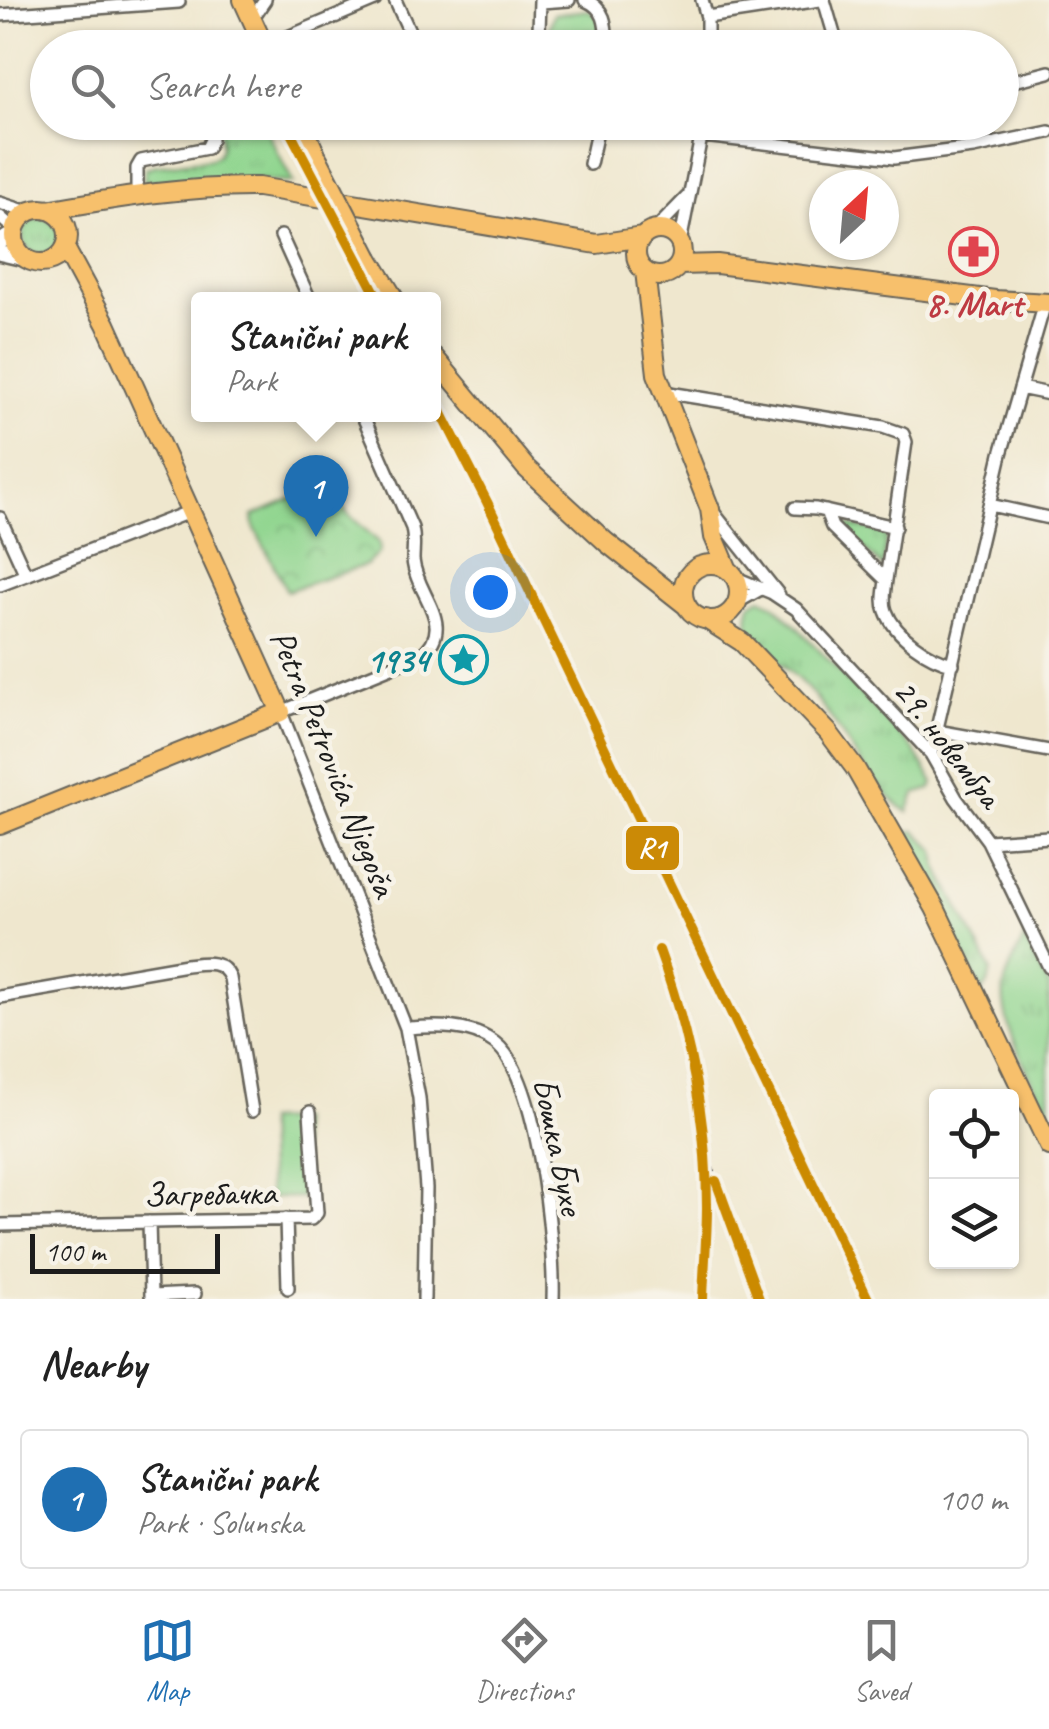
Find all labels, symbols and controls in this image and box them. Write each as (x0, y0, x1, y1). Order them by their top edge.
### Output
search box (30, 30, 1019, 140)
icon: search (65, 58, 120, 113)
text: Search here (145, 62, 300, 109)
north arrow (809, 170, 899, 260)
pharmacy icon: 8. Mart (948, 226, 1000, 278)
place label: 8. Mart (926, 282, 1027, 327)
popup (191, 292, 441, 422)
text: Stanični park (226, 313, 406, 360)
text: Park (226, 360, 277, 401)
pin: 1 (284, 454, 348, 537)
your location (465, 567, 516, 618)
street label: Petra Petrovića Njegoša (260, 623, 409, 906)
place icon: 1934 (438, 634, 490, 686)
place label: 1934 (366, 638, 433, 683)
street label: 29. новембра (883, 670, 1014, 819)
line badge: R1 (624, 824, 681, 872)
text: R1 (638, 830, 669, 865)
street label: Бошка Бухе (522, 1073, 596, 1221)
map controls (929, 1089, 1019, 1269)
button: locate (929, 1089, 1019, 1179)
street label: Загребачка (143, 1170, 280, 1217)
button: layers (929, 1179, 1019, 1269)
scale bar (30, 1229, 220, 1274)
text: 100 m (45, 1234, 105, 1269)
text: Nearby (40, 1338, 146, 1391)
text: Stanični park (137, 1455, 316, 1502)
text: 1 (67, 1479, 82, 1520)
text: 100 m (938, 1479, 1007, 1520)
text: Park · Solunska (137, 1502, 303, 1543)
tab: Map (140, 1613, 195, 1708)
tab: Directions (476, 1613, 573, 1708)
tab: Saved (854, 1613, 909, 1708)

